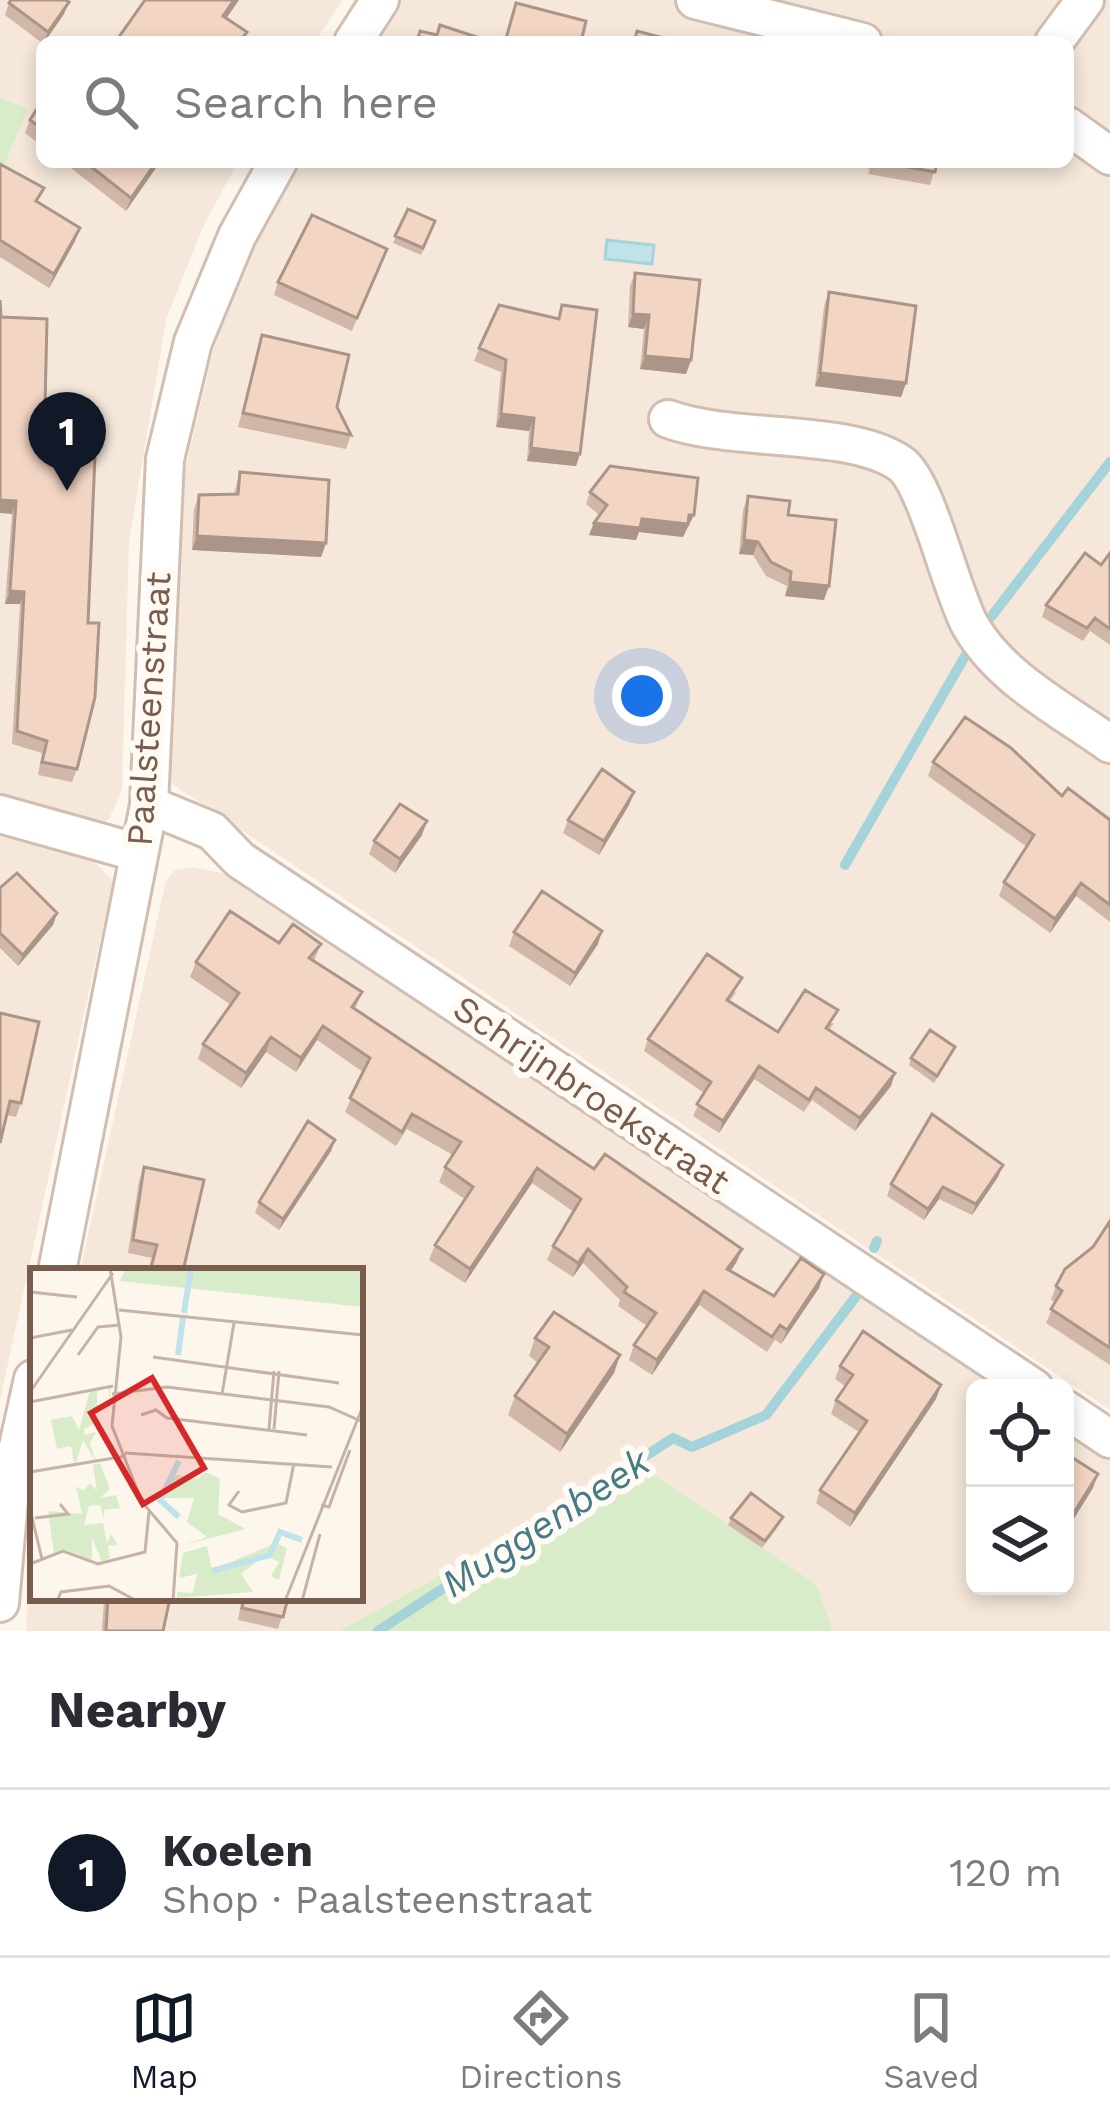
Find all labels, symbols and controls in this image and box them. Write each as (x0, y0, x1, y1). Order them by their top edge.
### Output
search box (36, 36, 1074, 168)
icon: search (78, 69, 144, 135)
text: Search here (174, 76, 438, 129)
pin: 1 (28, 392, 106, 491)
street label: Paalsteenstraat (118, 570, 180, 848)
your location (612, 666, 672, 726)
street label: Schrijnbroekstraat (445, 987, 738, 1203)
inset map (30, 1268, 363, 1601)
map controls (966, 1379, 1074, 1595)
button: locate (966, 1379, 1074, 1487)
water label: Muggenbeek (433, 1438, 659, 1606)
button: layers (966, 1487, 1074, 1595)
text: Nearby (48, 1680, 226, 1739)
text: Koelen (162, 1824, 313, 1877)
text: 1 (79, 1850, 95, 1895)
text: 120 m (949, 1850, 1062, 1895)
text: Shop · Paalsteenstraat (162, 1877, 592, 1922)
tab: Map (131, 1985, 198, 2096)
tab: Directions (459, 1985, 622, 2096)
tab: Saved (884, 1985, 979, 2096)

